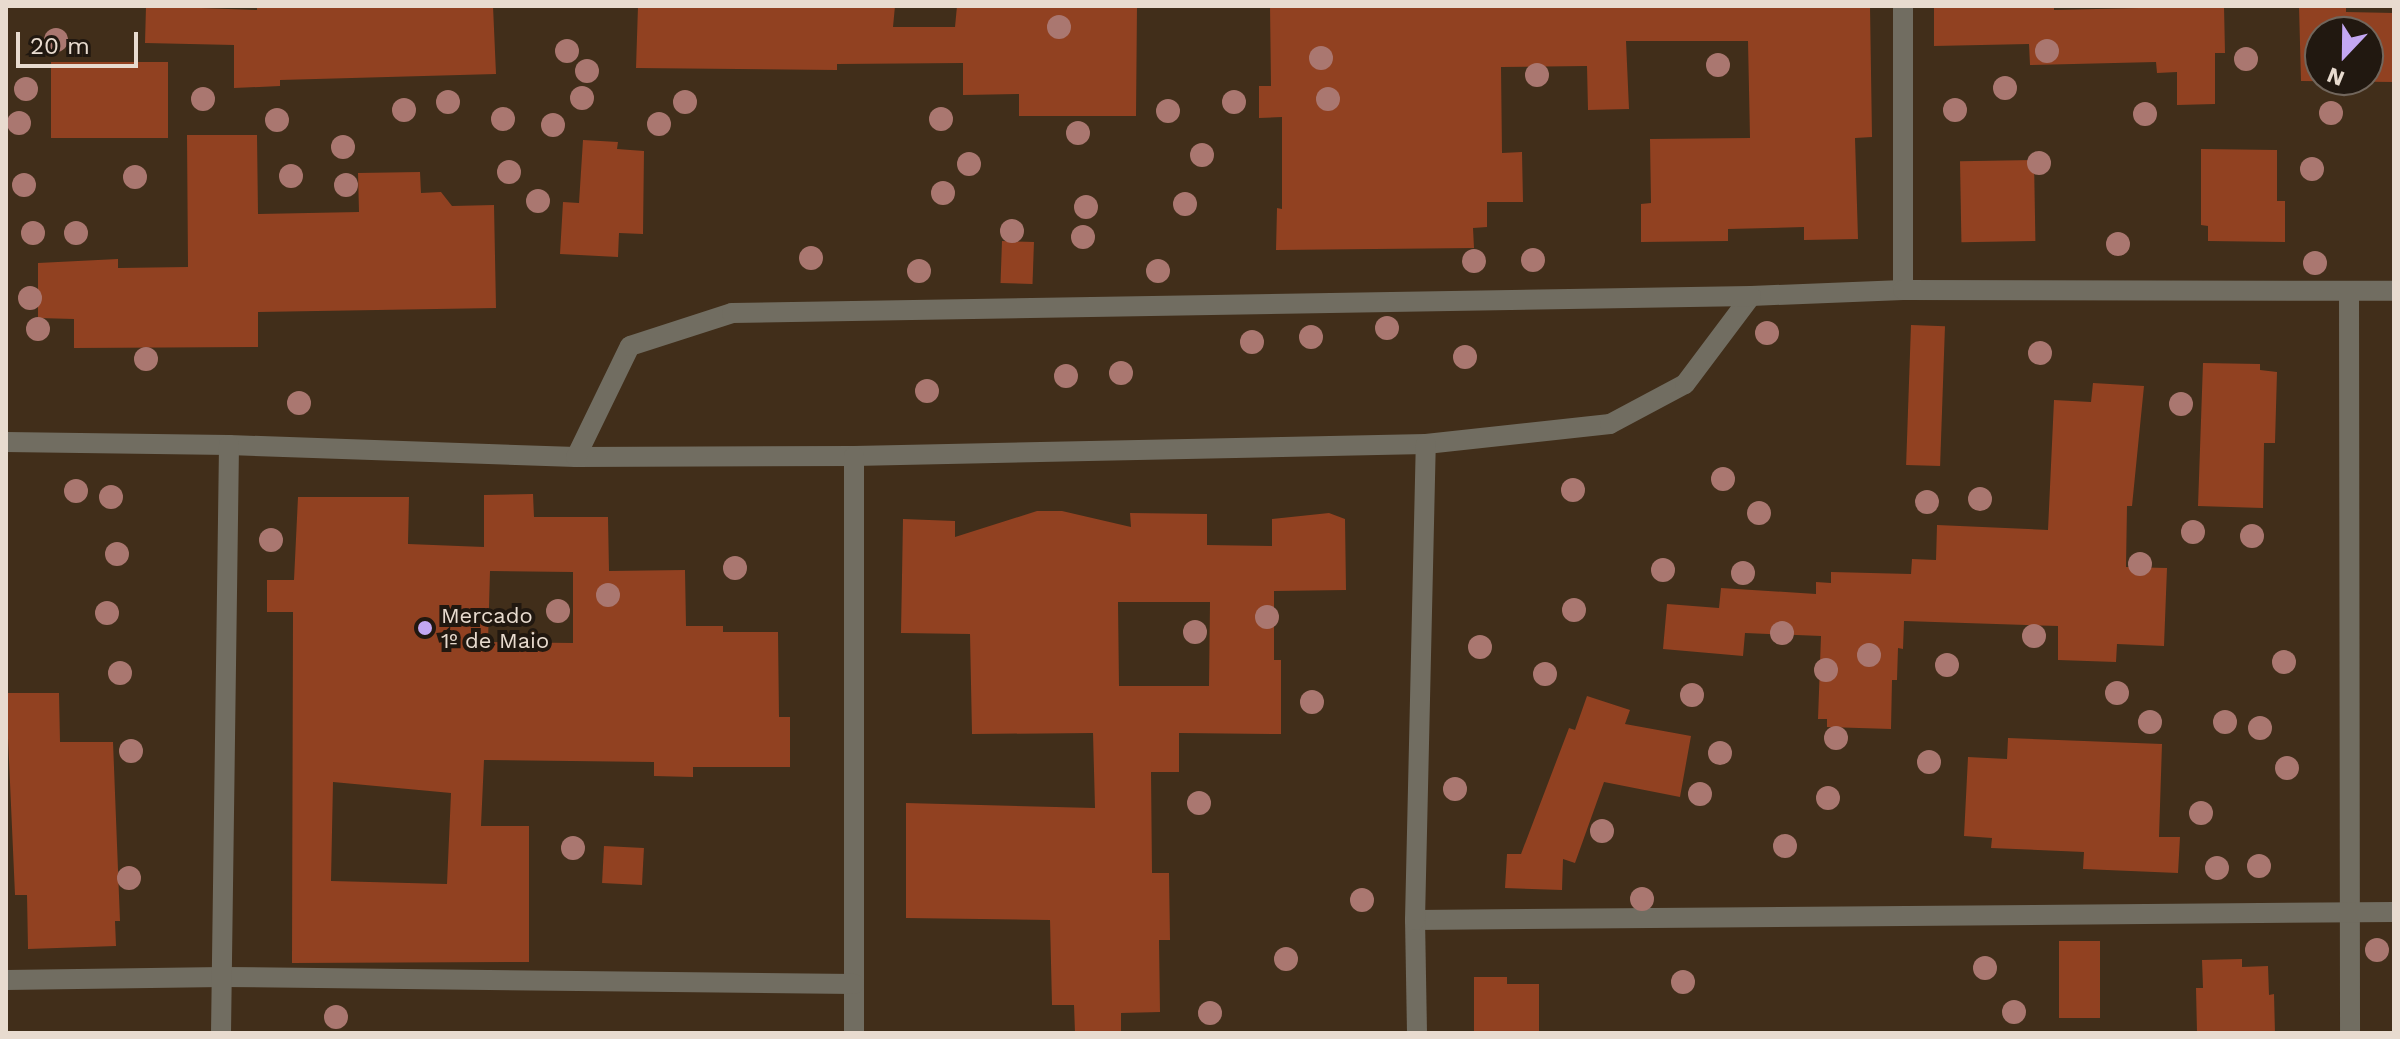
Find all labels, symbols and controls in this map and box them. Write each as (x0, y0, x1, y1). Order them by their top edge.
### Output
scale bar (20, 16, 142, 66)
north arrow (2304, 16, 2384, 96)
text: 20 m (30, 32, 90, 60)
text: N (2323, 62, 2348, 92)
place label: Mercado 1º de Maio (441, 602, 549, 654)
marker: Mercado 1º de Maio (416, 619, 434, 637)

